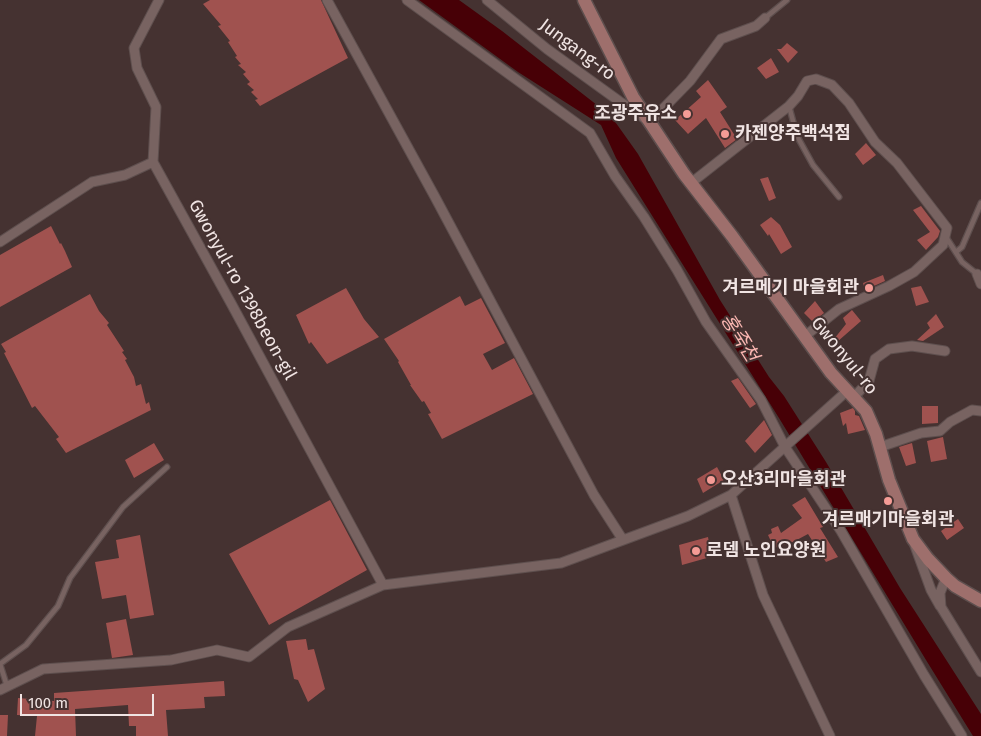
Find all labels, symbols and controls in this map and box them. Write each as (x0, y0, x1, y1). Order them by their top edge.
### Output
street label: Jungang-ro (535, 15, 619, 85)
place label: 조광주유소 (594, 103, 677, 125)
marker: 조광주유소 (681, 108, 693, 120)
place label: 카젠양주백석점 (735, 123, 851, 145)
marker: 카젠양주백석점 (719, 128, 731, 140)
street label: Gwonyul-ro 1398beon-gil (183, 196, 301, 384)
place label: 겨르메기 마을회관 (722, 277, 859, 299)
marker: 겨르메기 마을회관 (863, 282, 875, 294)
water label: 홍죽천 (715, 310, 763, 366)
street label: Gwonyul-ro (806, 313, 882, 399)
place label: 오산3리마을회관 (721, 469, 846, 491)
marker: 오산3리마을회관 (705, 474, 717, 486)
marker: 겨르매기마을회관 (882, 495, 894, 507)
place label: 겨르매기마을회관 (822, 509, 954, 531)
place label: 로뎀 노인요양원 (706, 540, 826, 562)
marker: 로뎀 노인요양원 (690, 545, 702, 557)
scale bar (22, 684, 156, 716)
text: 100 m (28, 694, 68, 712)

